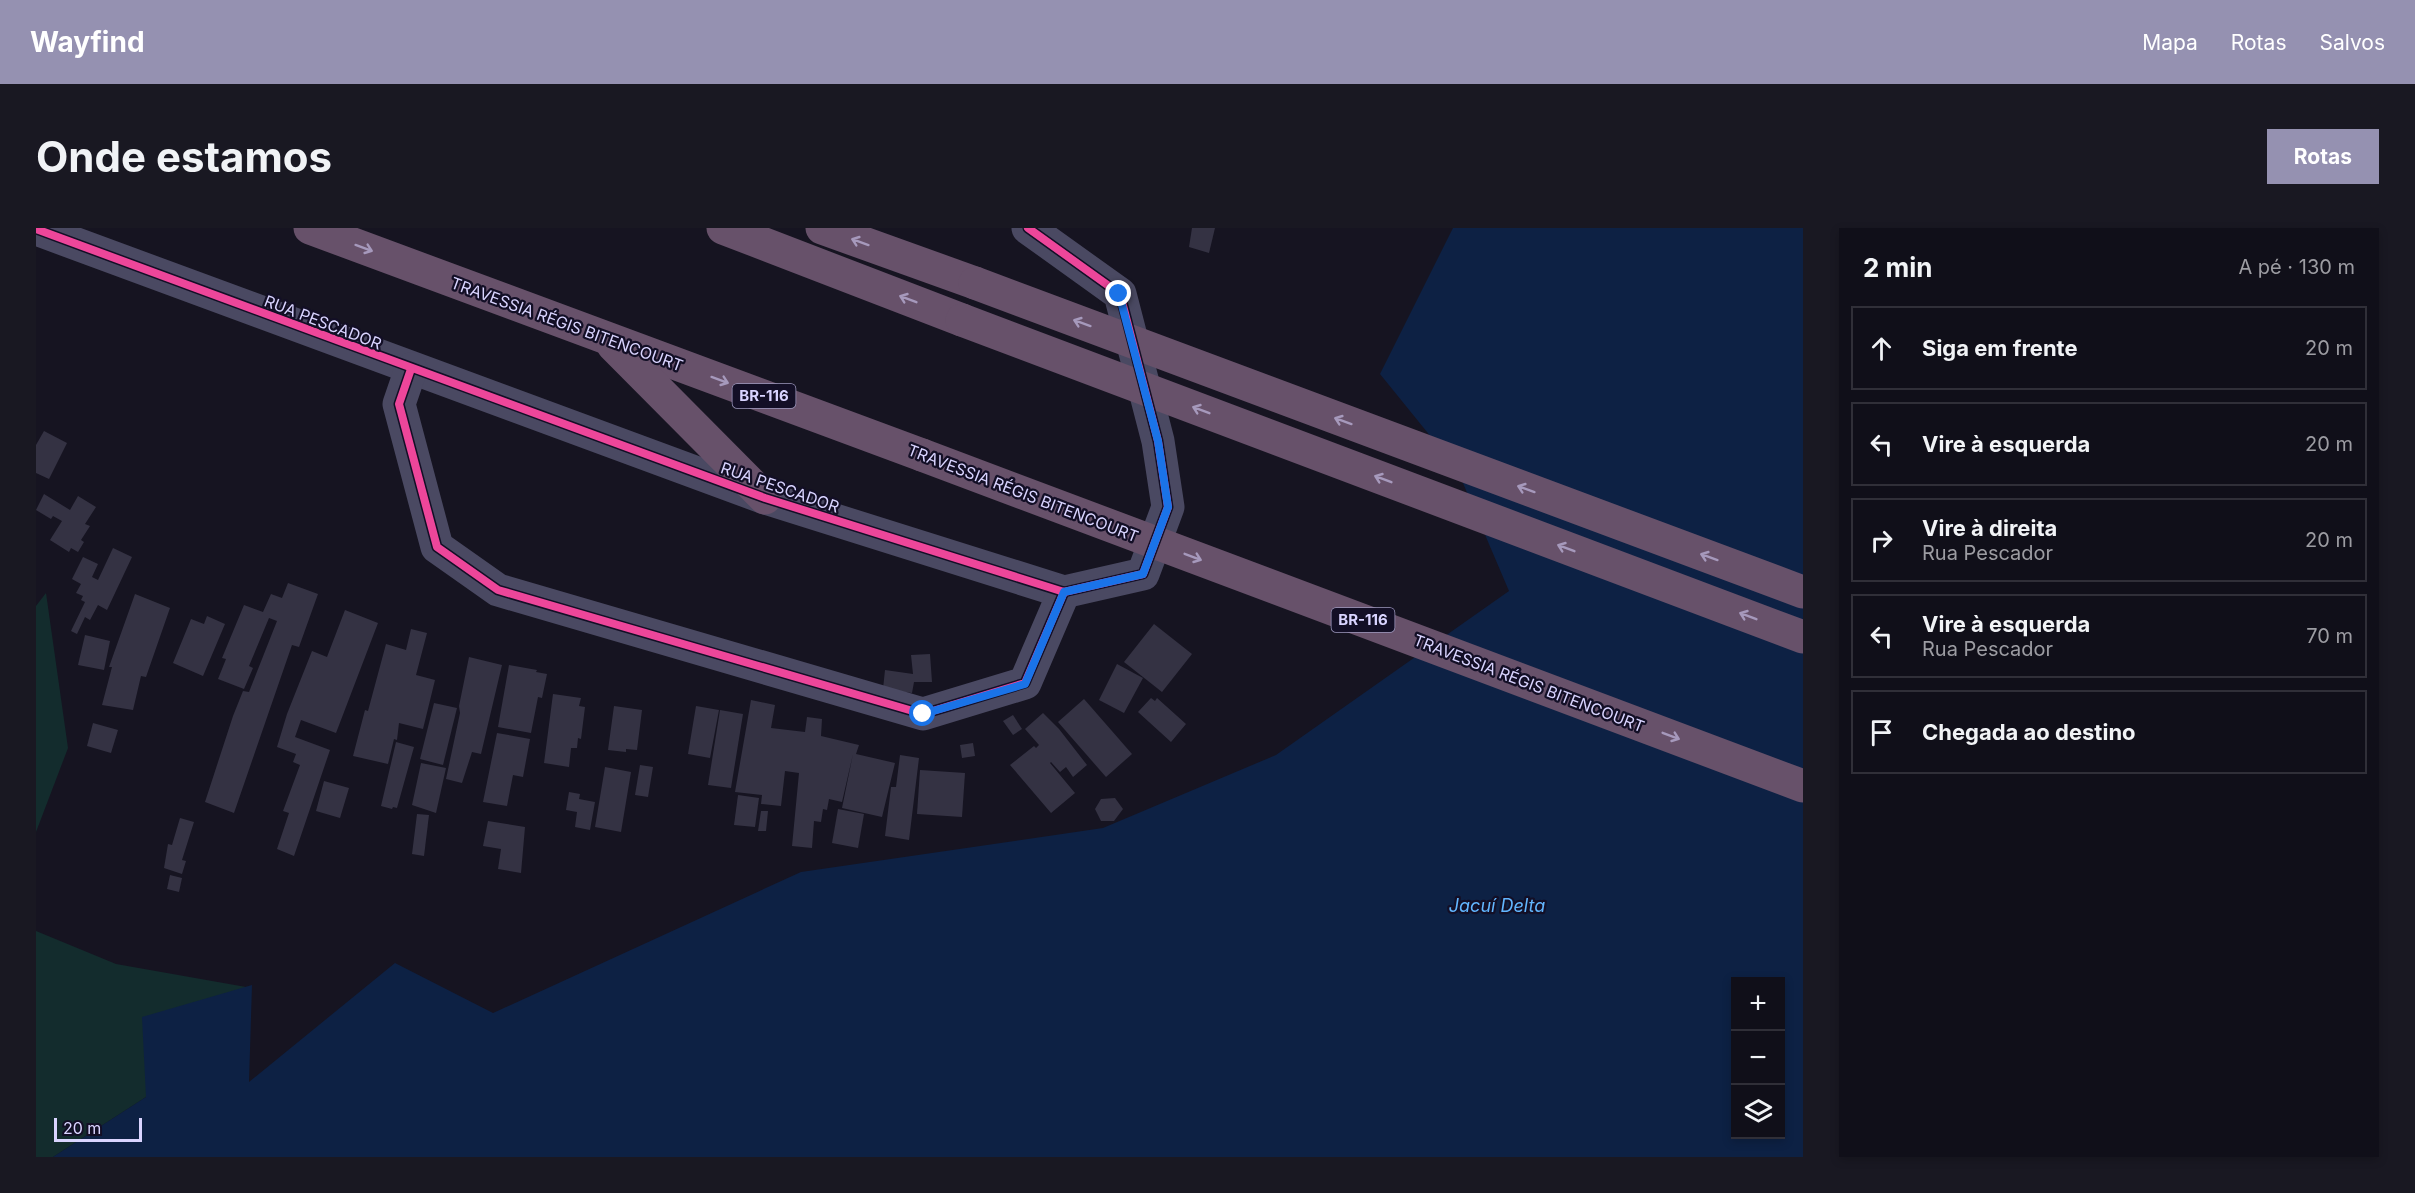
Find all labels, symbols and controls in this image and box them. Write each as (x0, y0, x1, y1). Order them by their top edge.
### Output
text: Wayfind (30, 25, 145, 59)
text: Mapa (2142, 30, 2198, 55)
text: Rotas (2231, 30, 2286, 55)
text: Salvos (2319, 30, 2385, 55)
button: Rotas (2267, 129, 2379, 184)
text: Onde estamos (36, 131, 332, 182)
one-way arrow (852, 235, 870, 246)
one-way arrow (355, 244, 373, 255)
text: 2 min (1863, 252, 1933, 283)
text: A pé · 130 m (2238, 255, 2355, 279)
street label: TRAVESSIA RÉGIS BITENCOURT (448, 273, 686, 375)
route end (1105, 280, 1131, 306)
street label: RUA PESCADOR (262, 290, 384, 354)
one-way arrow (899, 293, 917, 304)
one-way arrow (1073, 317, 1092, 328)
icon: ahead (1865, 332, 1898, 365)
text: Siga em frente (1922, 335, 2078, 361)
text: 20 m (2305, 336, 2353, 360)
one-way arrow (710, 375, 729, 386)
road number: BR-116 (732, 384, 796, 408)
one-way arrow (1192, 404, 1211, 415)
one-way arrow (1334, 414, 1353, 425)
icon: left (1865, 428, 1898, 461)
text: Vire à esquerda (1922, 431, 2090, 457)
text: 20 m (2305, 432, 2353, 456)
street label: TRAVESSIA RÉGIS BITENCOURT (905, 440, 1141, 546)
street label: RUA PESCADOR (718, 457, 842, 517)
one-way arrow (1374, 472, 1393, 483)
one-way arrow (1517, 482, 1536, 493)
text: Vire à direita (1922, 515, 2057, 541)
icon: right (1865, 524, 1898, 557)
text: 20 m (2305, 528, 2353, 552)
one-way arrow (1557, 541, 1576, 552)
text: Rua Pescador (1922, 541, 2053, 565)
one-way arrow (1700, 550, 1719, 561)
one-way arrow (1183, 552, 1202, 563)
road number: BR-116 (1332, 608, 1394, 632)
one-way arrow (1739, 610, 1758, 621)
text: Vire à esquerda (1922, 611, 2090, 637)
icon: left (1865, 620, 1898, 653)
text: 70 m (2306, 624, 2353, 648)
street label: TRAVESSIA RÉGIS BITENCOURT (1411, 630, 1647, 736)
text: Rua Pescador (1922, 637, 2053, 661)
route start (909, 700, 935, 726)
icon: arrive (1865, 716, 1898, 749)
text: Chegada ao destino (1922, 719, 2136, 745)
one-way arrow (1661, 731, 1680, 742)
water label: Jacuí Delta (1449, 895, 1545, 916)
map controls (1731, 977, 1785, 1139)
button: + (1731, 977, 1785, 1031)
button: − (1731, 1031, 1785, 1085)
button: layers (1731, 1085, 1785, 1139)
scale bar (54, 1115, 142, 1142)
text: 20 m (63, 1118, 101, 1138)

